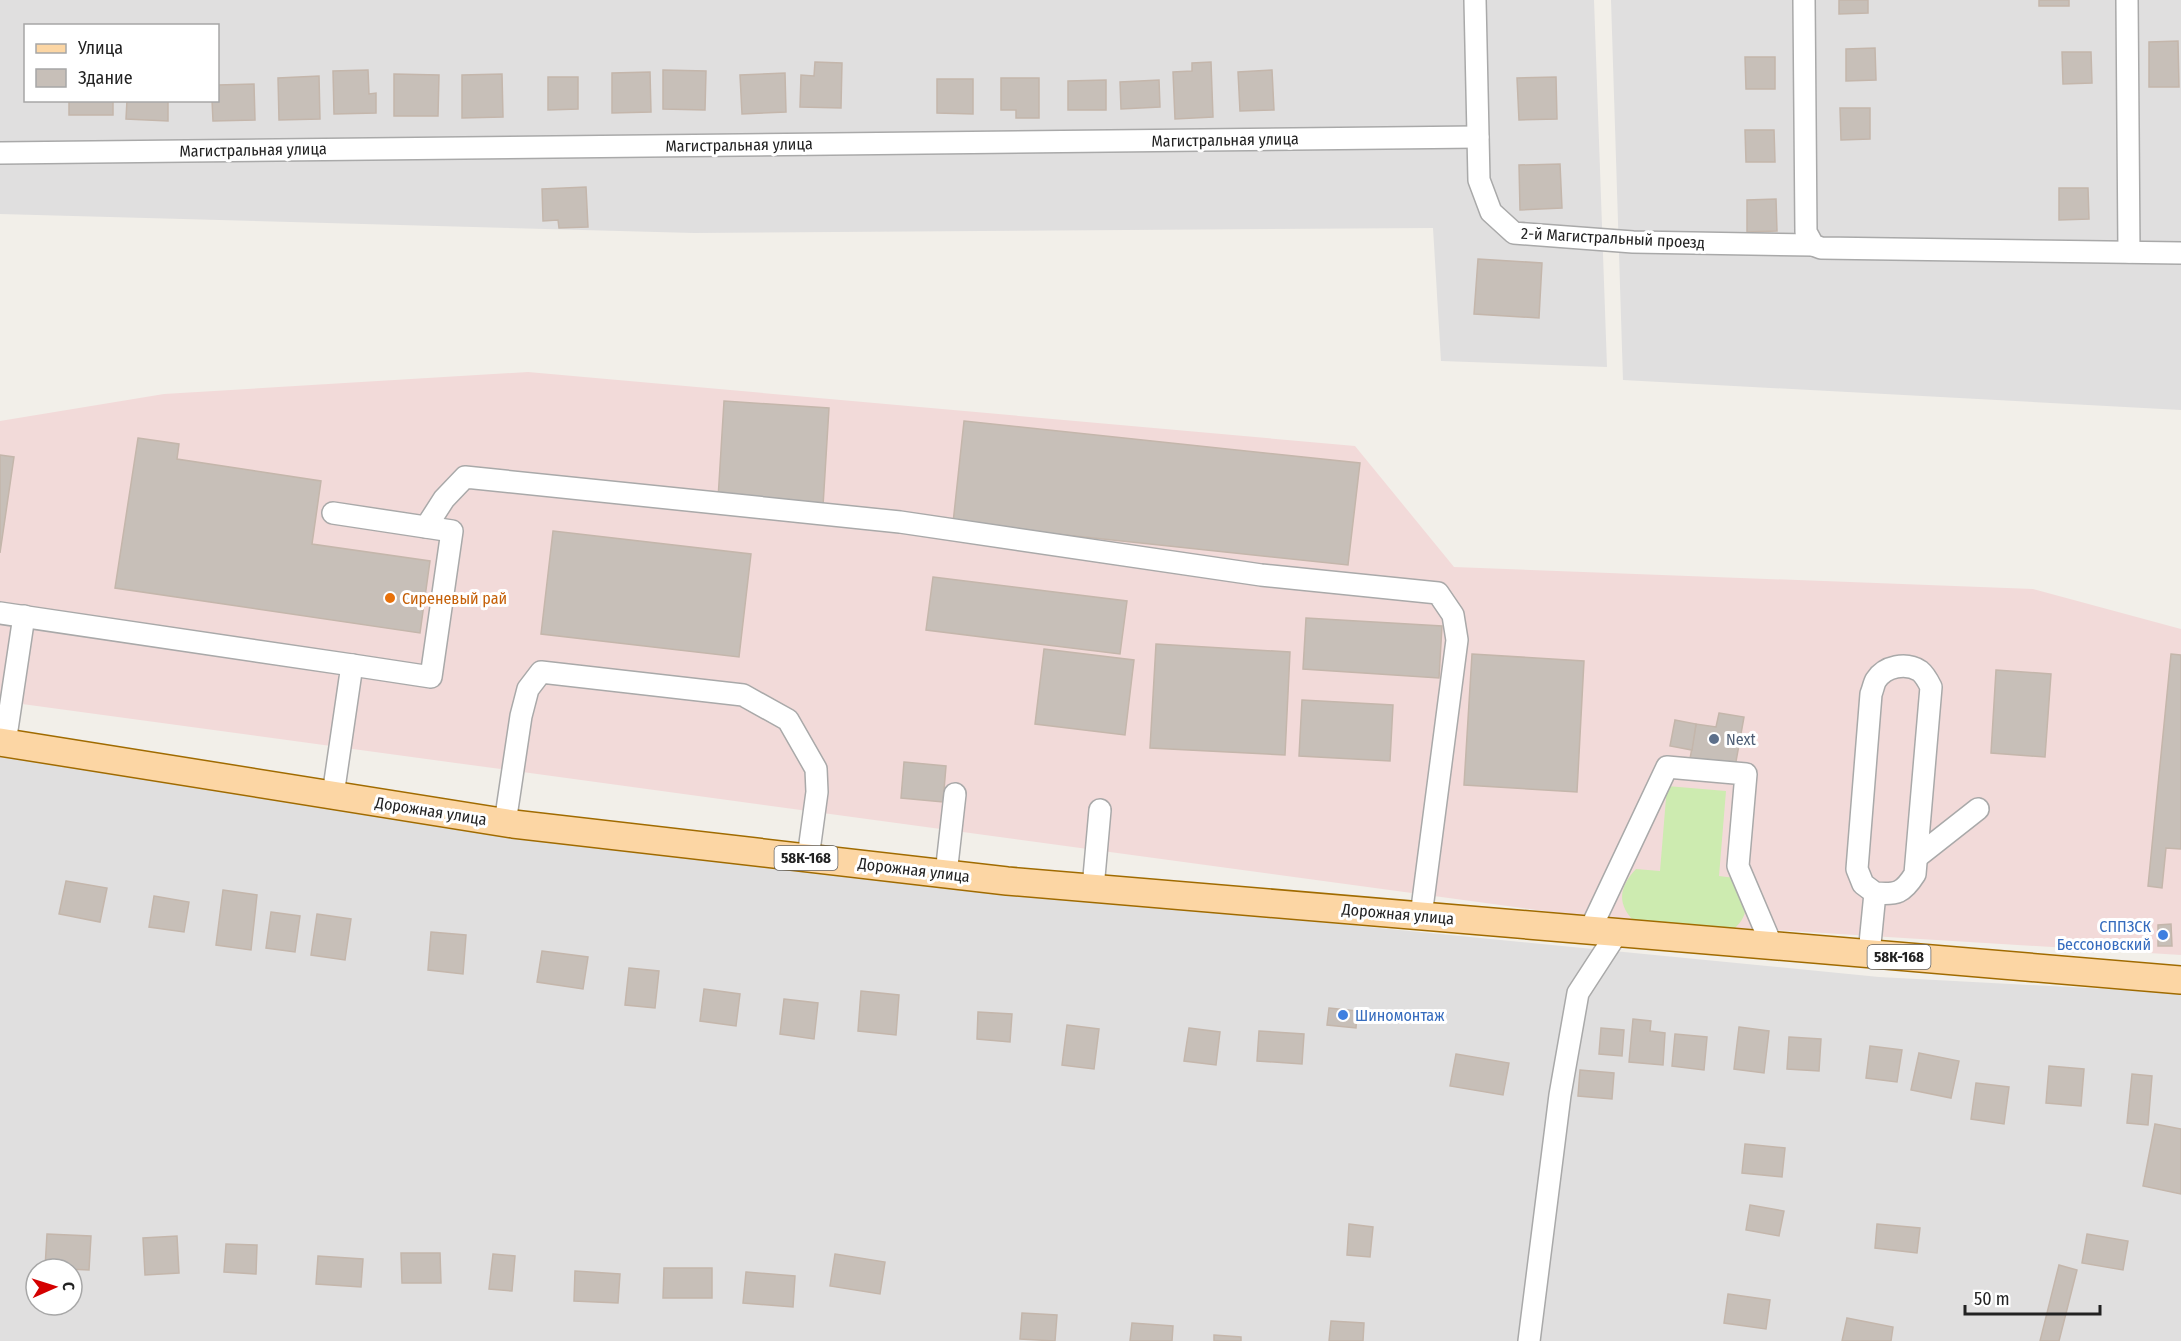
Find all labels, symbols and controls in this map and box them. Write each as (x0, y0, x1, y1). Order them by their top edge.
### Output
legend (24, 24, 219, 102)
text: Улица (77, 37, 123, 59)
text: Здание (78, 67, 133, 89)
street label: Магистральная улица (1151, 129, 1299, 151)
street label: Магистральная улица (665, 134, 813, 156)
street label: Магистральная улица (179, 139, 327, 161)
street label: 2-й Магистральный проезд (1521, 224, 1705, 252)
place label: Сиреневый рай (402, 589, 507, 608)
marker: Сиреневый рай (383, 591, 397, 605)
place label: Next (1726, 730, 1756, 749)
marker: Next (1707, 732, 1721, 746)
street label: Дорожная улица (373, 793, 488, 829)
road number: 58К-168 (774, 846, 838, 870)
street label: Дорожная улица (856, 854, 971, 886)
street label: Дорожная улица (1340, 900, 1455, 928)
place label: СППЗСК Бессоновский (2057, 917, 2151, 954)
marker: СППЗСК Бессоновский (2156, 928, 2170, 942)
road number: 58К-168 (1868, 945, 1930, 969)
place label: Шиномонтаж (1355, 1006, 1445, 1025)
marker: Шиномонтаж (1336, 1008, 1350, 1022)
north arrow (24, 1257, 84, 1317)
scale bar (1965, 1278, 2100, 1316)
text: С (59, 1282, 78, 1292)
text: 50 m (1974, 1288, 2010, 1310)

